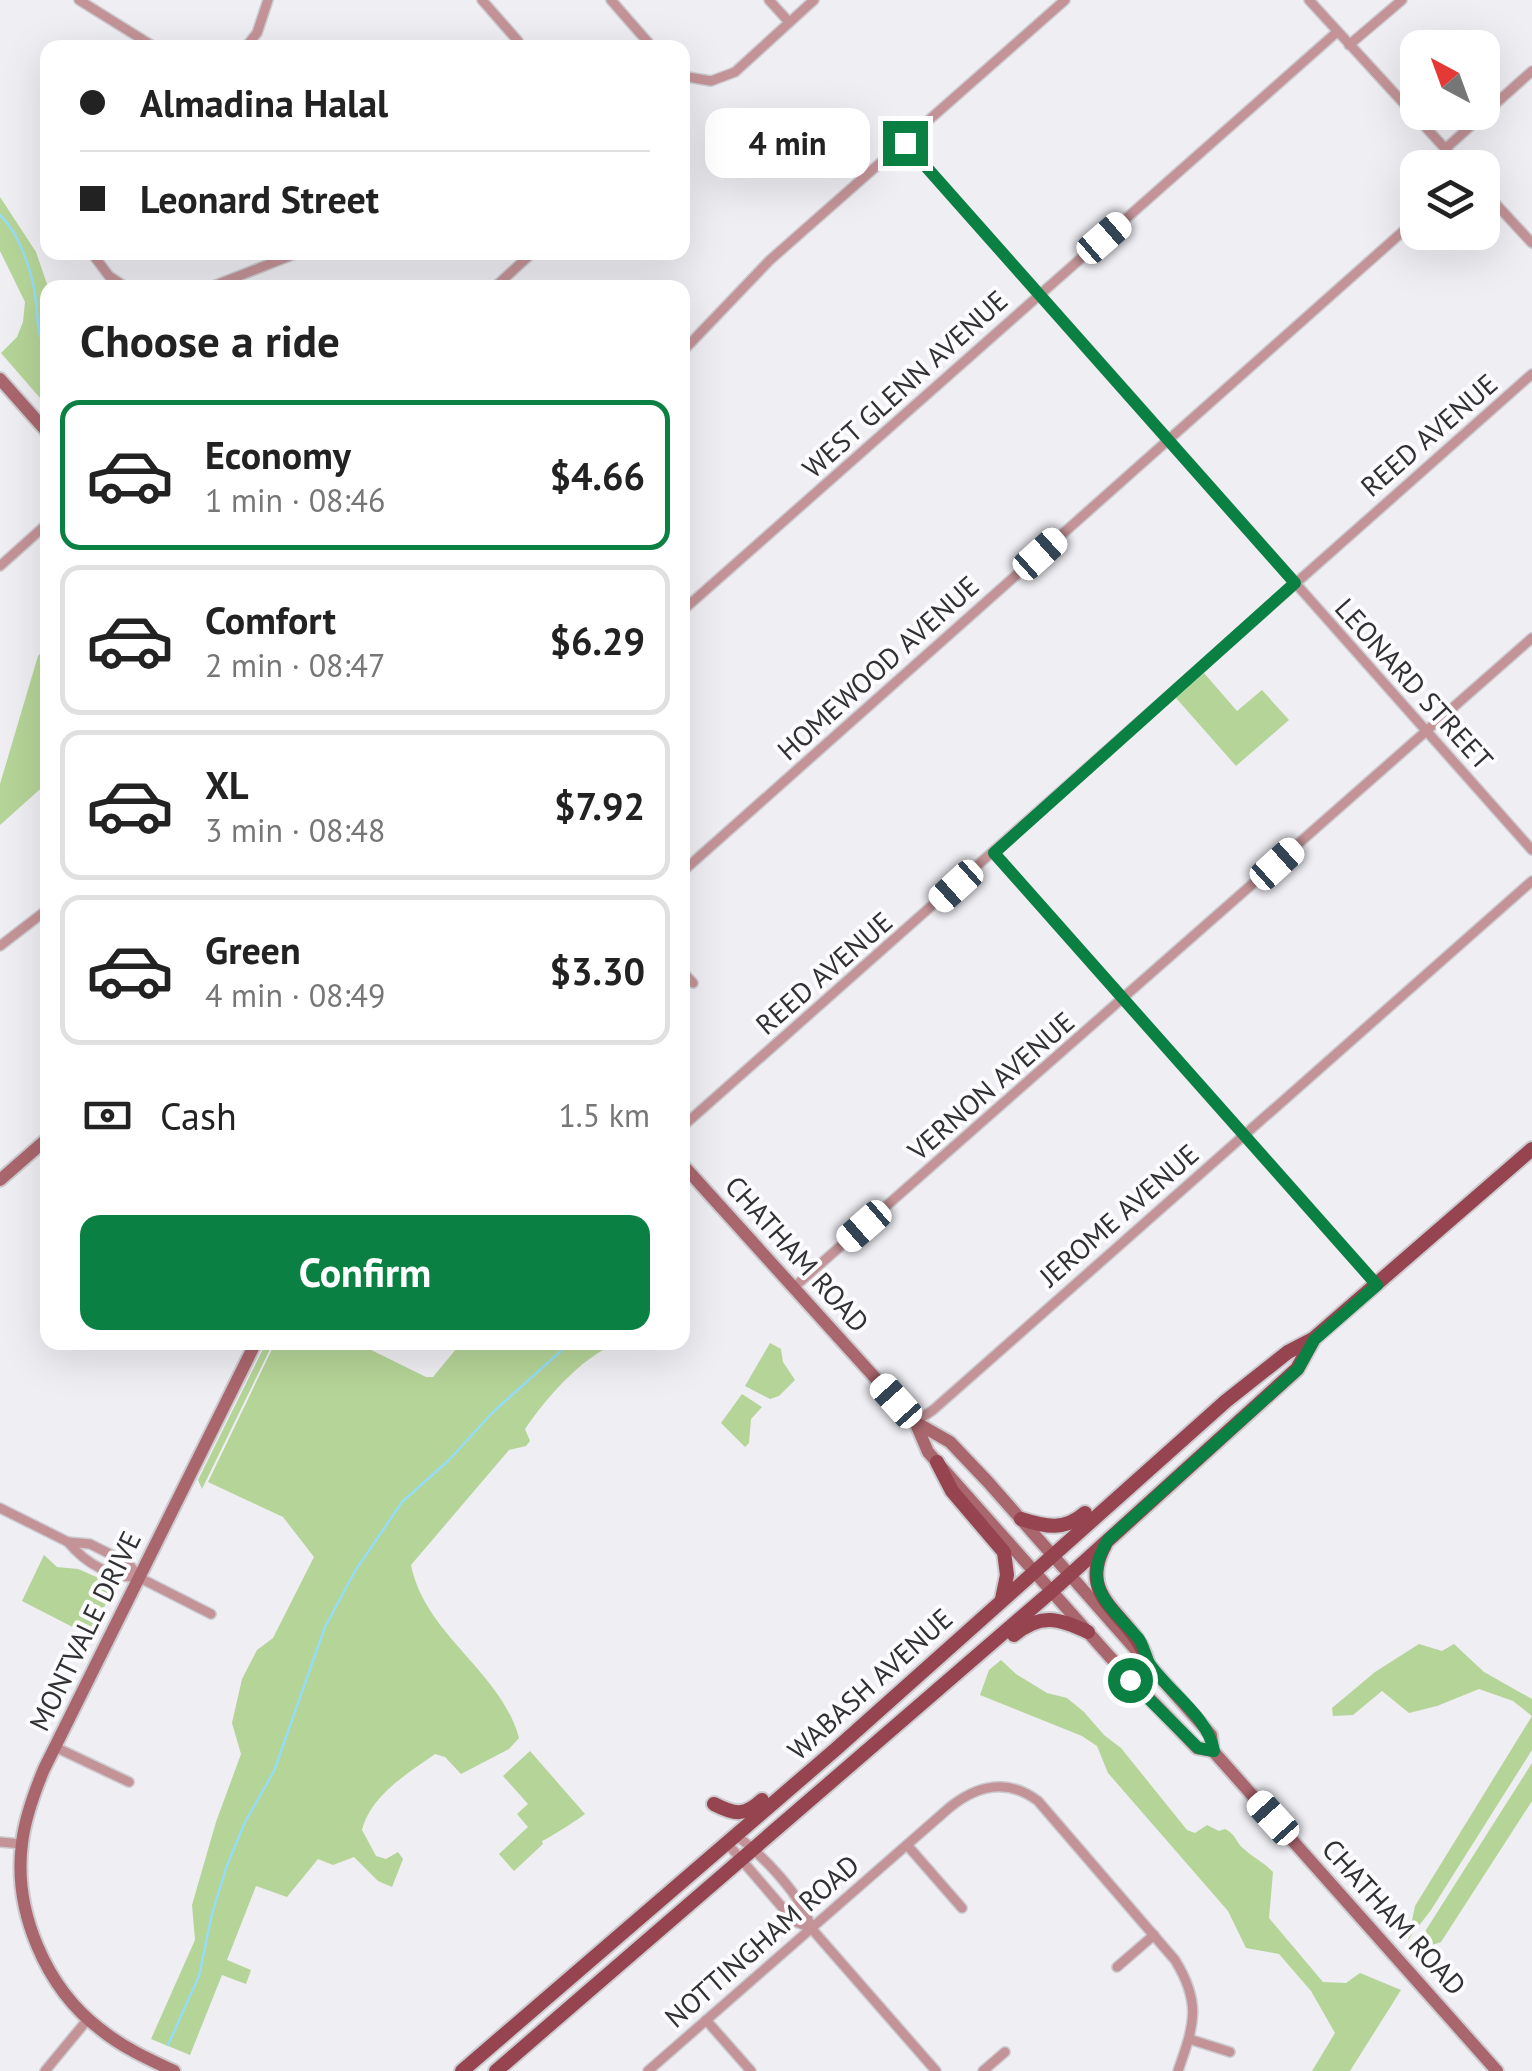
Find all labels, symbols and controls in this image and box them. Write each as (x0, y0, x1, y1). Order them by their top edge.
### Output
north arrow (1400, 30, 1500, 130)
map controls (1400, 30, 1500, 250)
text: Almadina Halal (140, 78, 388, 127)
callout: 4 min (705, 108, 870, 178)
route end (883, 121, 928, 166)
text: 4 min (748, 122, 827, 164)
button: layers (1400, 150, 1500, 250)
text: Leonard Street (140, 174, 379, 223)
car (1072, 207, 1136, 269)
street label: WEST GLENN AVENUE (794, 282, 1015, 486)
text: Choose a ride (80, 311, 340, 369)
street label: REED AVENUE (1352, 365, 1505, 504)
icon: car (85, 430, 175, 520)
text: Economy (205, 430, 351, 479)
text: $4.66 (549, 451, 645, 500)
text: 1 min · 08:46 (205, 479, 385, 521)
car (1008, 523, 1072, 585)
street label: HOMEWOOD AVENUE (769, 567, 986, 768)
street label: LEONARD STREET (1327, 590, 1502, 778)
icon: car (85, 595, 175, 685)
text: Comfort (205, 595, 336, 644)
text: $6.29 (549, 616, 645, 665)
text: 2 min · 08:47 (205, 644, 385, 686)
icon: car (85, 760, 175, 850)
text: XL (205, 760, 249, 809)
text: $7.92 (554, 781, 645, 830)
text: 3 min · 08:48 (205, 809, 385, 851)
car (1245, 833, 1309, 895)
car (924, 855, 988, 917)
street label: REED AVENUE (747, 903, 900, 1042)
icon: car (85, 925, 175, 1015)
text: Green (205, 925, 301, 974)
text: $3.30 (549, 946, 645, 995)
text: 4 min · 08:49 (205, 974, 385, 1016)
street label: VERNON AVENUE (899, 1003, 1082, 1169)
icon: cash (80, 1088, 135, 1143)
text: Cash (160, 1091, 237, 1140)
text: 1.5 km (558, 1094, 650, 1136)
street label: JEROME AVENUE (1030, 1135, 1206, 1295)
street label: CHATHAM ROAD (717, 1168, 877, 1340)
car (832, 1195, 896, 1257)
button: Confirm (80, 1215, 650, 1330)
car (865, 1369, 927, 1433)
street label: MONTVALE DRIVE (20, 1525, 149, 1737)
street label: WABASH AVENUE (779, 1600, 960, 1768)
route start (1108, 1658, 1153, 1703)
car (1242, 1786, 1304, 1850)
street label: CHATHAM ROAD (1314, 1831, 1474, 2003)
street label: NOTTINGHAM ROAD (657, 1846, 867, 2035)

